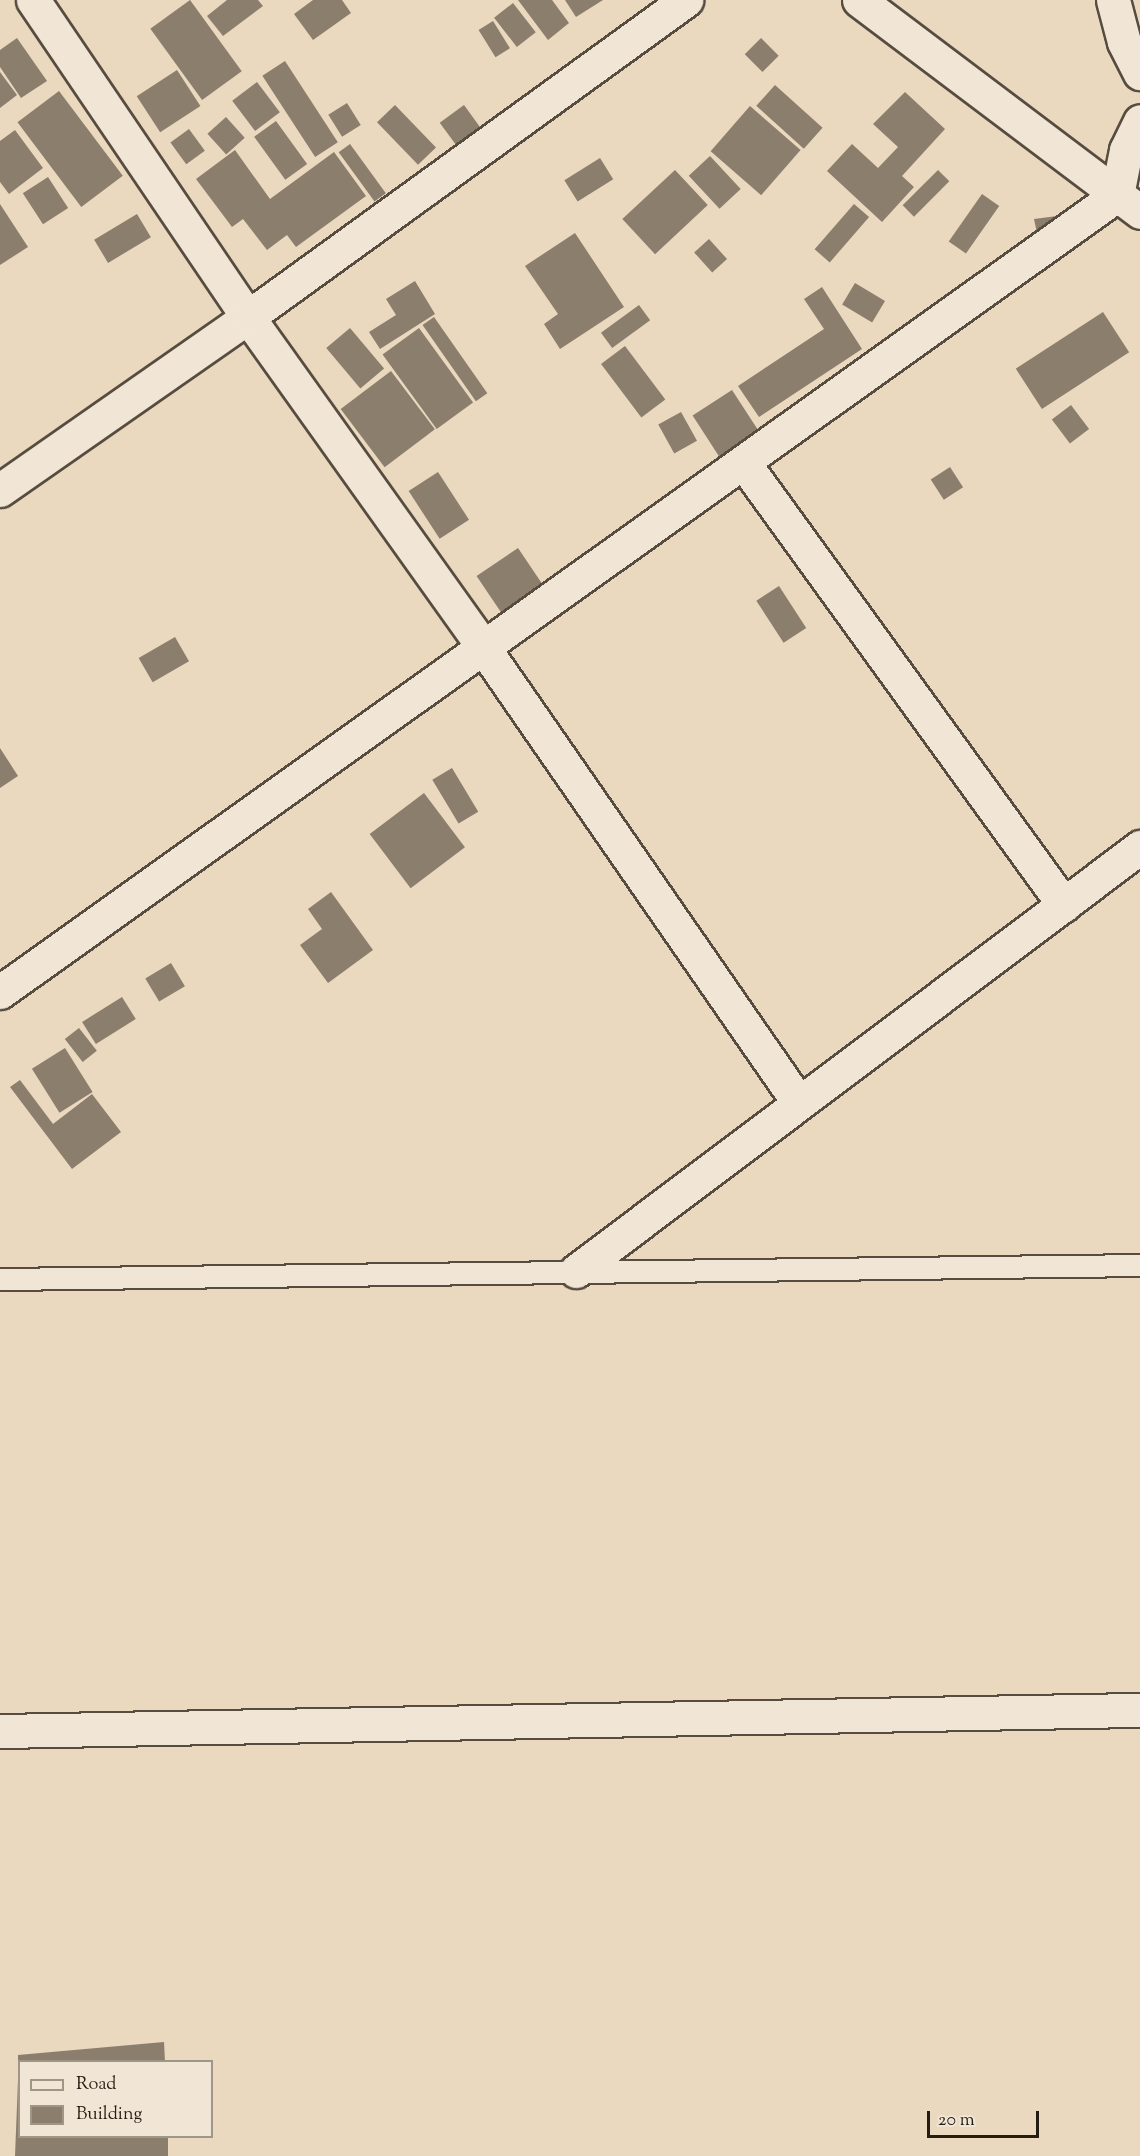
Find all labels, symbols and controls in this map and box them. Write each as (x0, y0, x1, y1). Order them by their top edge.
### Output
legend (18, 2060, 213, 2138)
text: Road (76, 2072, 116, 2098)
scale bar (930, 2099, 1042, 2137)
text: Building (76, 2102, 142, 2128)
text: 20 m (938, 2108, 975, 2134)

